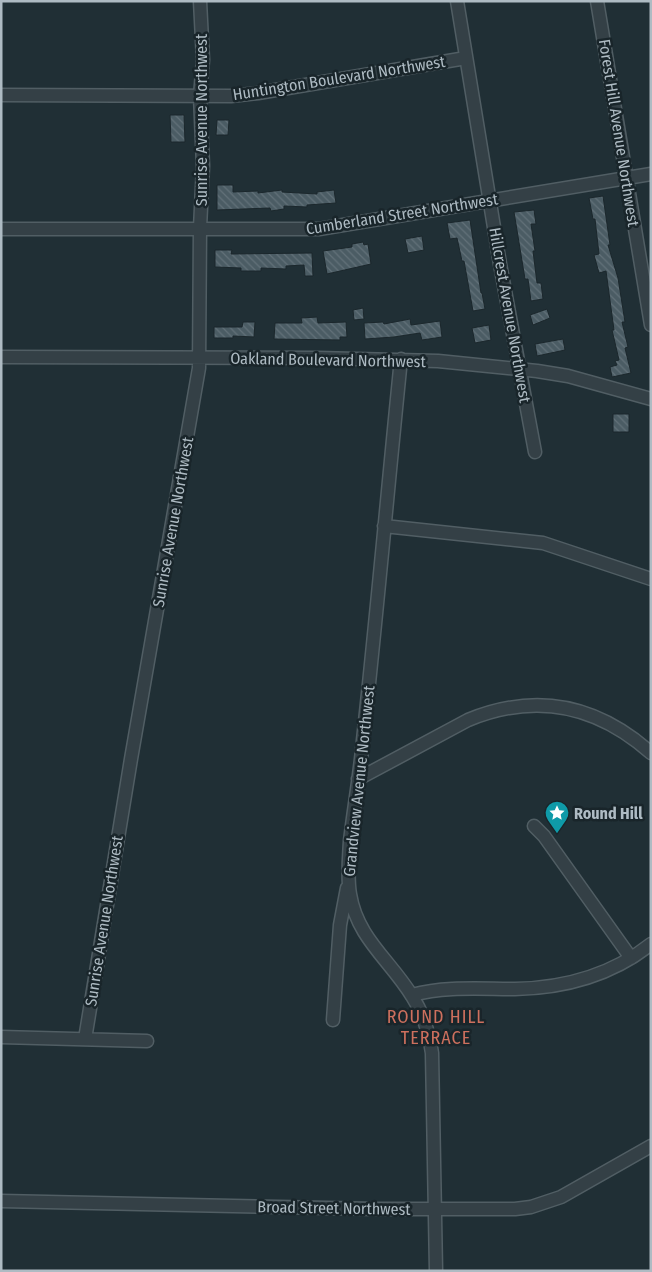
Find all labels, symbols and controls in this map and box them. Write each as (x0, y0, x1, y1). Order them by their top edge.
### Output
street label: Sunrise Avenue Northwest (192, 33, 211, 206)
street label: Forest Hill Avenue Northwest (595, 38, 643, 229)
street label: Huntington Boulevard Northwest (231, 52, 447, 104)
street label: Cumberland Street Northwest (305, 189, 500, 239)
street label: Hillcrest Avenue Northwest (485, 226, 535, 405)
street label: Oakland Boulevard Northwest (230, 349, 427, 371)
street label: Sunrise Avenue Northwest (149, 435, 197, 609)
street label: Grandview Avenue Northwest (340, 684, 379, 878)
place icon: Round Hill (544, 800, 570, 834)
place label: Round Hill (574, 804, 643, 823)
street label: Sunrise Avenue Northwest (81, 834, 127, 1008)
district label: ROUND HILL TERRACE (387, 1006, 485, 1049)
street label: Broad Street Northwest (257, 1197, 412, 1219)

